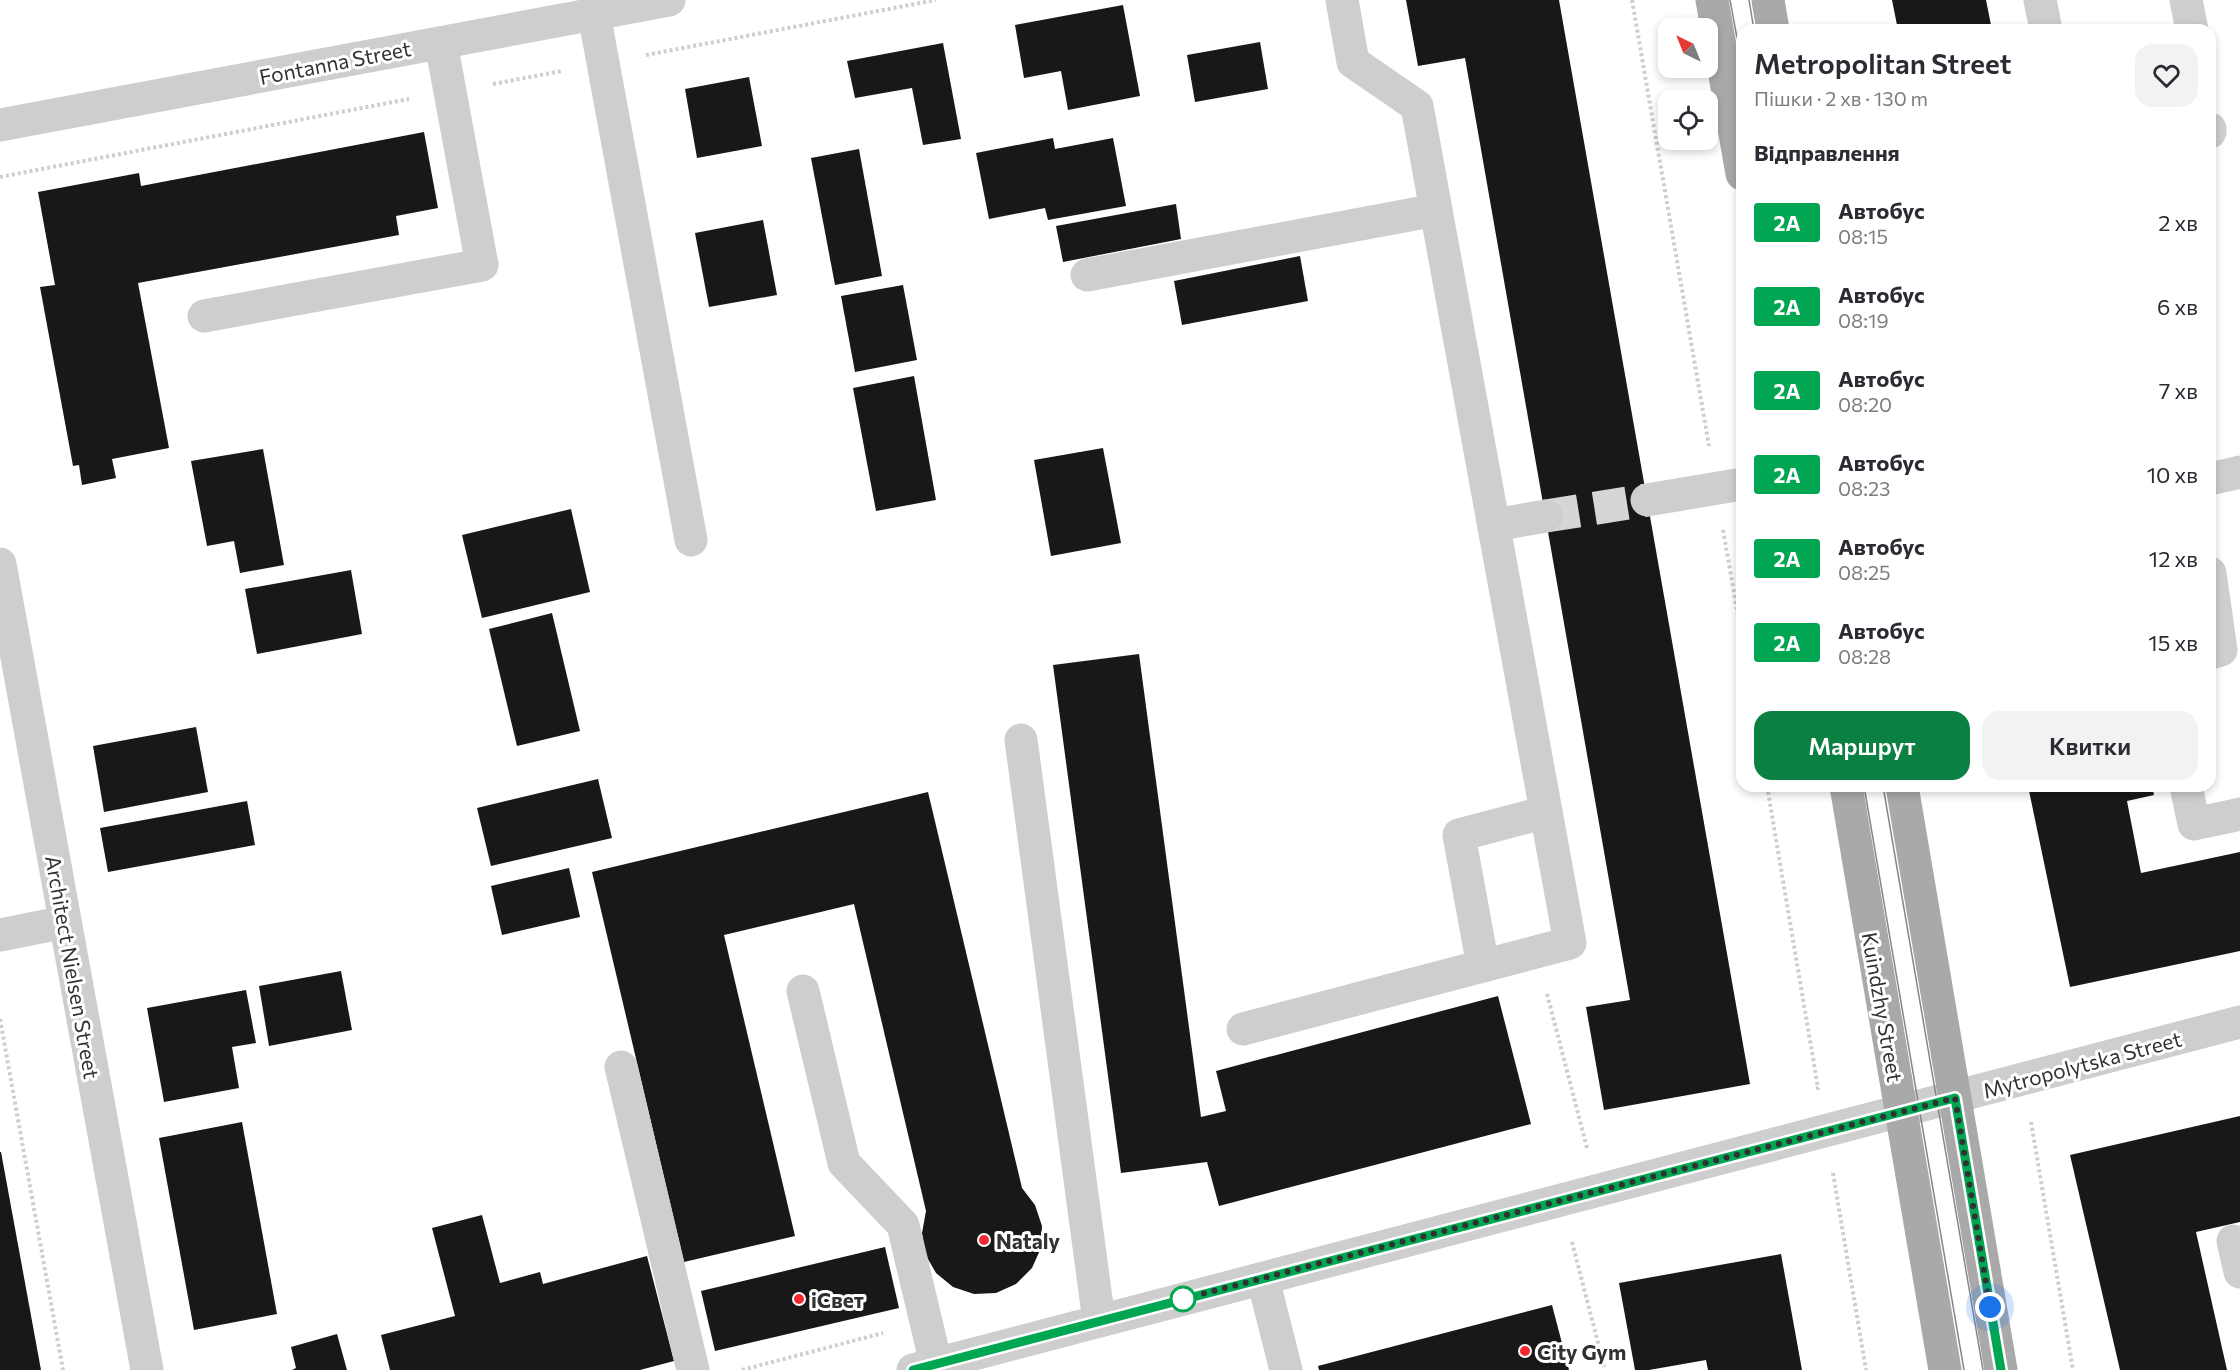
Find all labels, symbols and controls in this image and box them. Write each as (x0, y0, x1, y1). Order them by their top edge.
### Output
north arrow (1658, 18, 1718, 78)
map controls (1658, 18, 1718, 150)
street label: Fontanna Street (257, 35, 413, 89)
button: heart (2135, 44, 2198, 107)
text: Metropolitan Street (1754, 46, 2011, 80)
text: Пішки · 2 хв · 130 m (1754, 86, 1928, 110)
button: locate (1658, 90, 1718, 150)
text: Відправлення (1754, 139, 1900, 166)
text: Автобус (1838, 197, 1925, 224)
text: 2 хв (2158, 209, 2198, 236)
text: 2А (1773, 210, 1801, 235)
text: 08:15 (1838, 224, 1888, 248)
text: Автобус (1838, 281, 1925, 308)
text: 6 хв (2157, 293, 2198, 320)
text: 2А (1773, 294, 1801, 319)
text: 08:19 (1838, 308, 1889, 332)
text: Автобус (1838, 365, 1925, 392)
text: 7 хв (2159, 377, 2198, 404)
text: 2А (1773, 378, 1801, 403)
text: 08:20 (1838, 392, 1892, 416)
text: Автобус (1838, 449, 1925, 476)
text: 10 хв (2147, 461, 2198, 488)
text: 2А (1773, 462, 1801, 487)
text: 08:23 (1838, 476, 1890, 500)
text: Автобус (1838, 533, 1925, 560)
text: 12 хв (2149, 545, 2198, 572)
text: 2А (1773, 546, 1801, 571)
text: 08:25 (1838, 560, 1891, 584)
text: Автобус (1838, 617, 1925, 644)
text: 15 хв (2148, 629, 2198, 656)
text: 2А (1773, 630, 1801, 655)
text: 08:28 (1838, 644, 1891, 668)
button: Маршрут (1754, 711, 1970, 780)
button: Квитки (1982, 711, 2198, 780)
street label: Architect Nielsen Street (41, 853, 105, 1081)
street label: Kuindzhy Street (1858, 930, 1908, 1084)
street label: Mytropolytska Street (1980, 1025, 2184, 1103)
place label: Nataly (996, 1228, 1060, 1253)
marker: Nataly (977, 1233, 991, 1247)
unlabelled marker (1170, 1286, 1196, 1312)
place label: iСвет (811, 1287, 864, 1312)
marker: iСвет (792, 1292, 806, 1306)
your location (1975, 1292, 2005, 1322)
place label: City Gym (1537, 1339, 1626, 1364)
marker: City Gym (1518, 1344, 1532, 1358)

